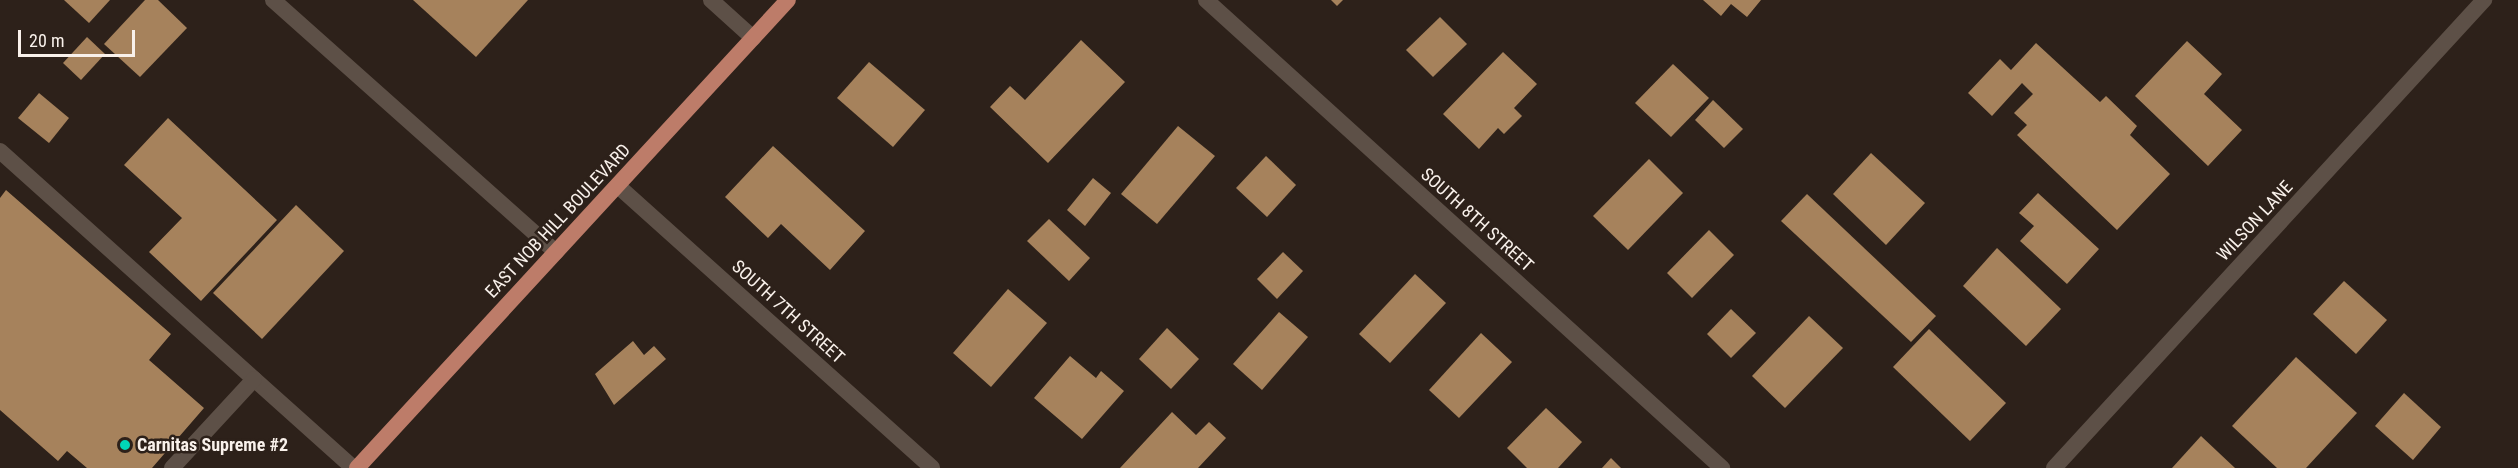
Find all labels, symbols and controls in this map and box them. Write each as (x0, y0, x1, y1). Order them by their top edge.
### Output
scale bar (21, 18, 138, 56)
text: 20 m (29, 30, 64, 51)
street label: EAST NOB HILL BOULEVARD (481, 139, 635, 303)
street label: SOUTH 8TH STREET (1416, 164, 1538, 276)
street label: WILSON LANE (2213, 177, 2297, 265)
street label: SOUTH 7TH STREET (727, 256, 849, 368)
place label: Carnitas Supreme #2 (137, 434, 288, 456)
marker: Carnitas Supreme #2 (118, 438, 132, 452)

